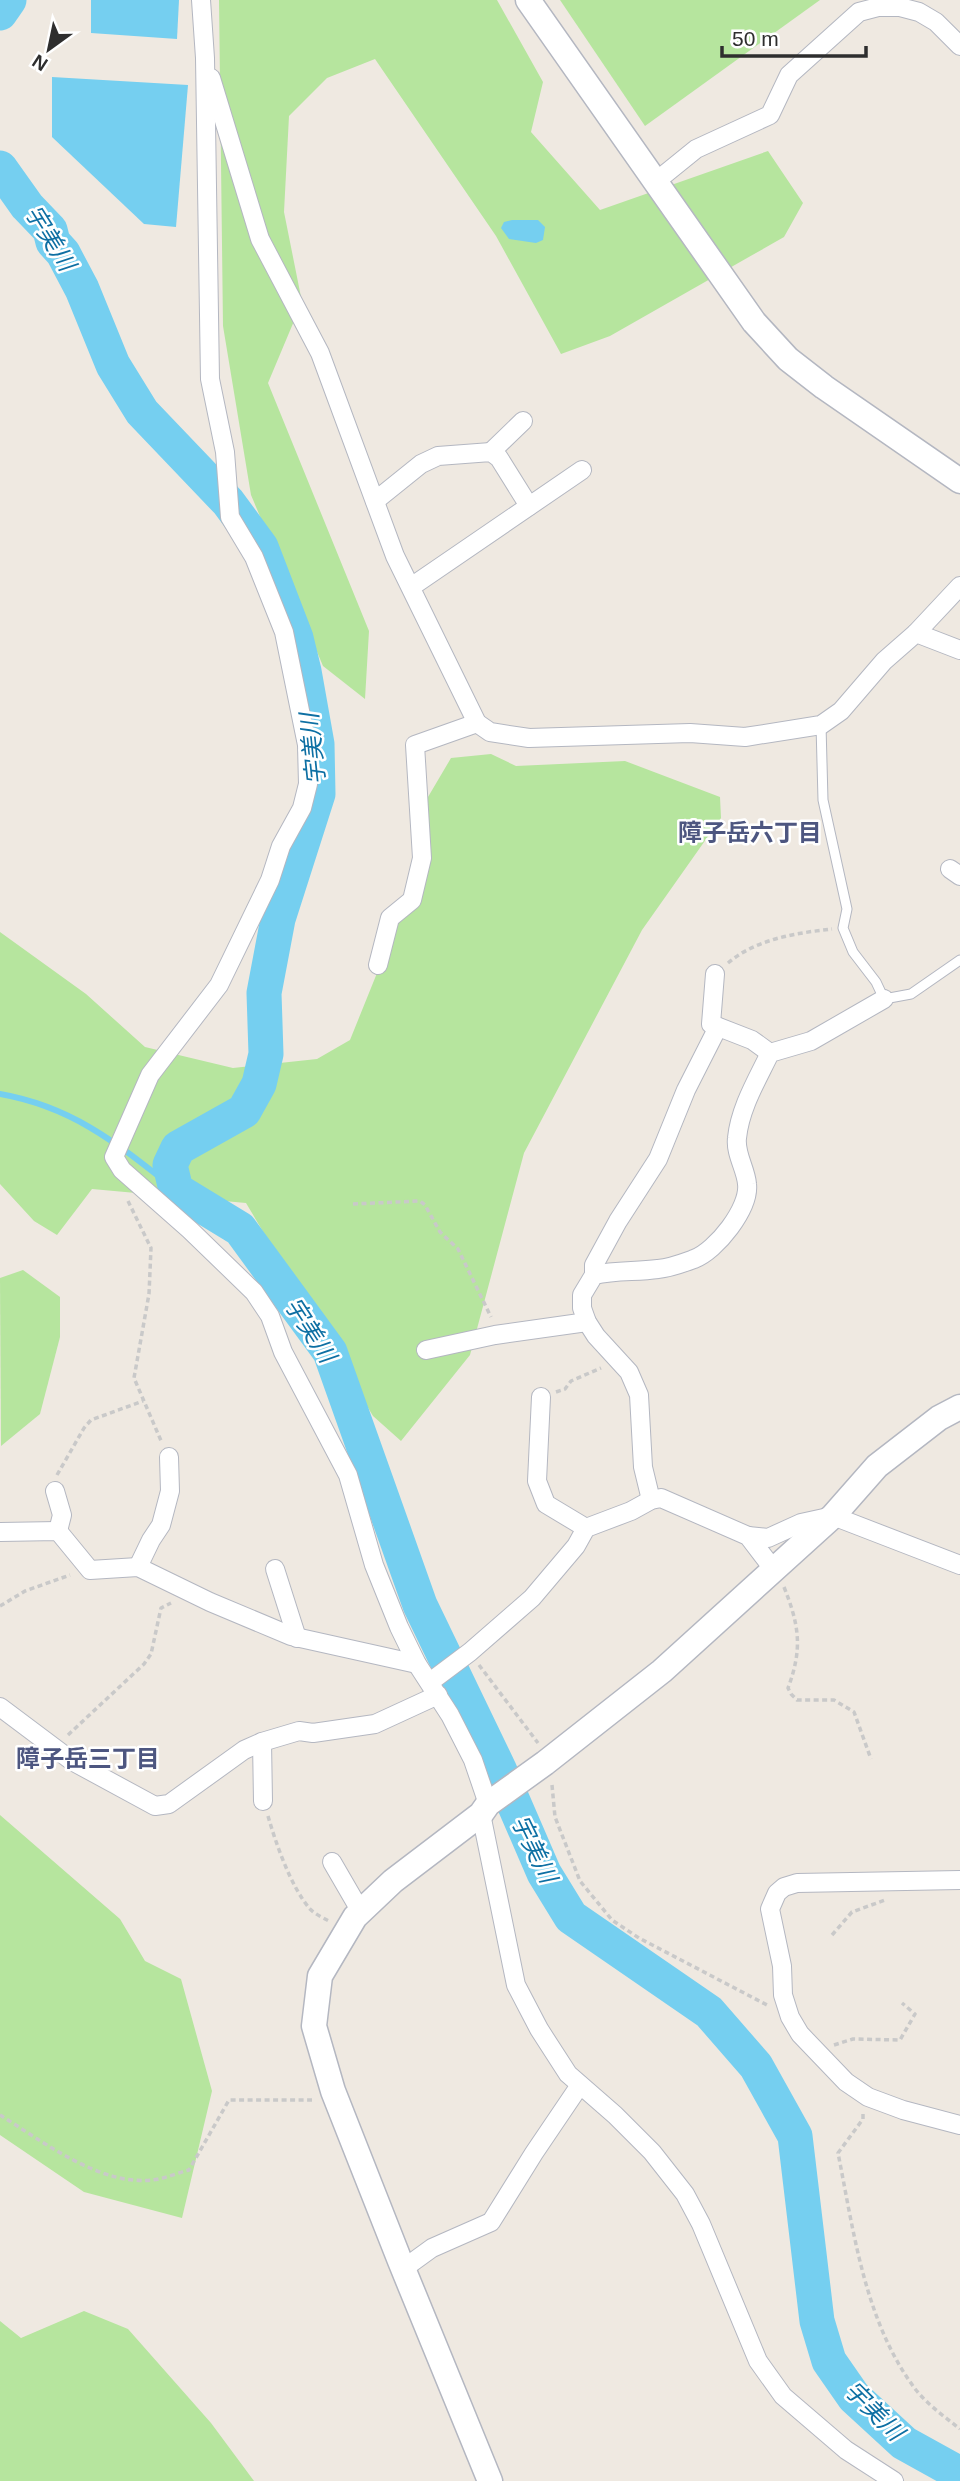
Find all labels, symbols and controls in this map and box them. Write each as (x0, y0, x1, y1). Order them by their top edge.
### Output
north arrow (14, 14, 84, 84)
scale bar (722, 14, 866, 58)
text: 50 m (732, 27, 779, 50)
text: N (29, 50, 51, 75)
water label: 宇美川 (20, 200, 83, 278)
water label: 宇美川 (295, 709, 330, 786)
district label: 障子岳六丁目 (678, 819, 822, 846)
water label: 宇美川 (279, 1292, 343, 1370)
district label: 障子岳三丁目 (16, 1745, 160, 1772)
water label: 宇美川 (507, 1811, 564, 1890)
water label: 宇美川 (839, 2376, 911, 2448)

